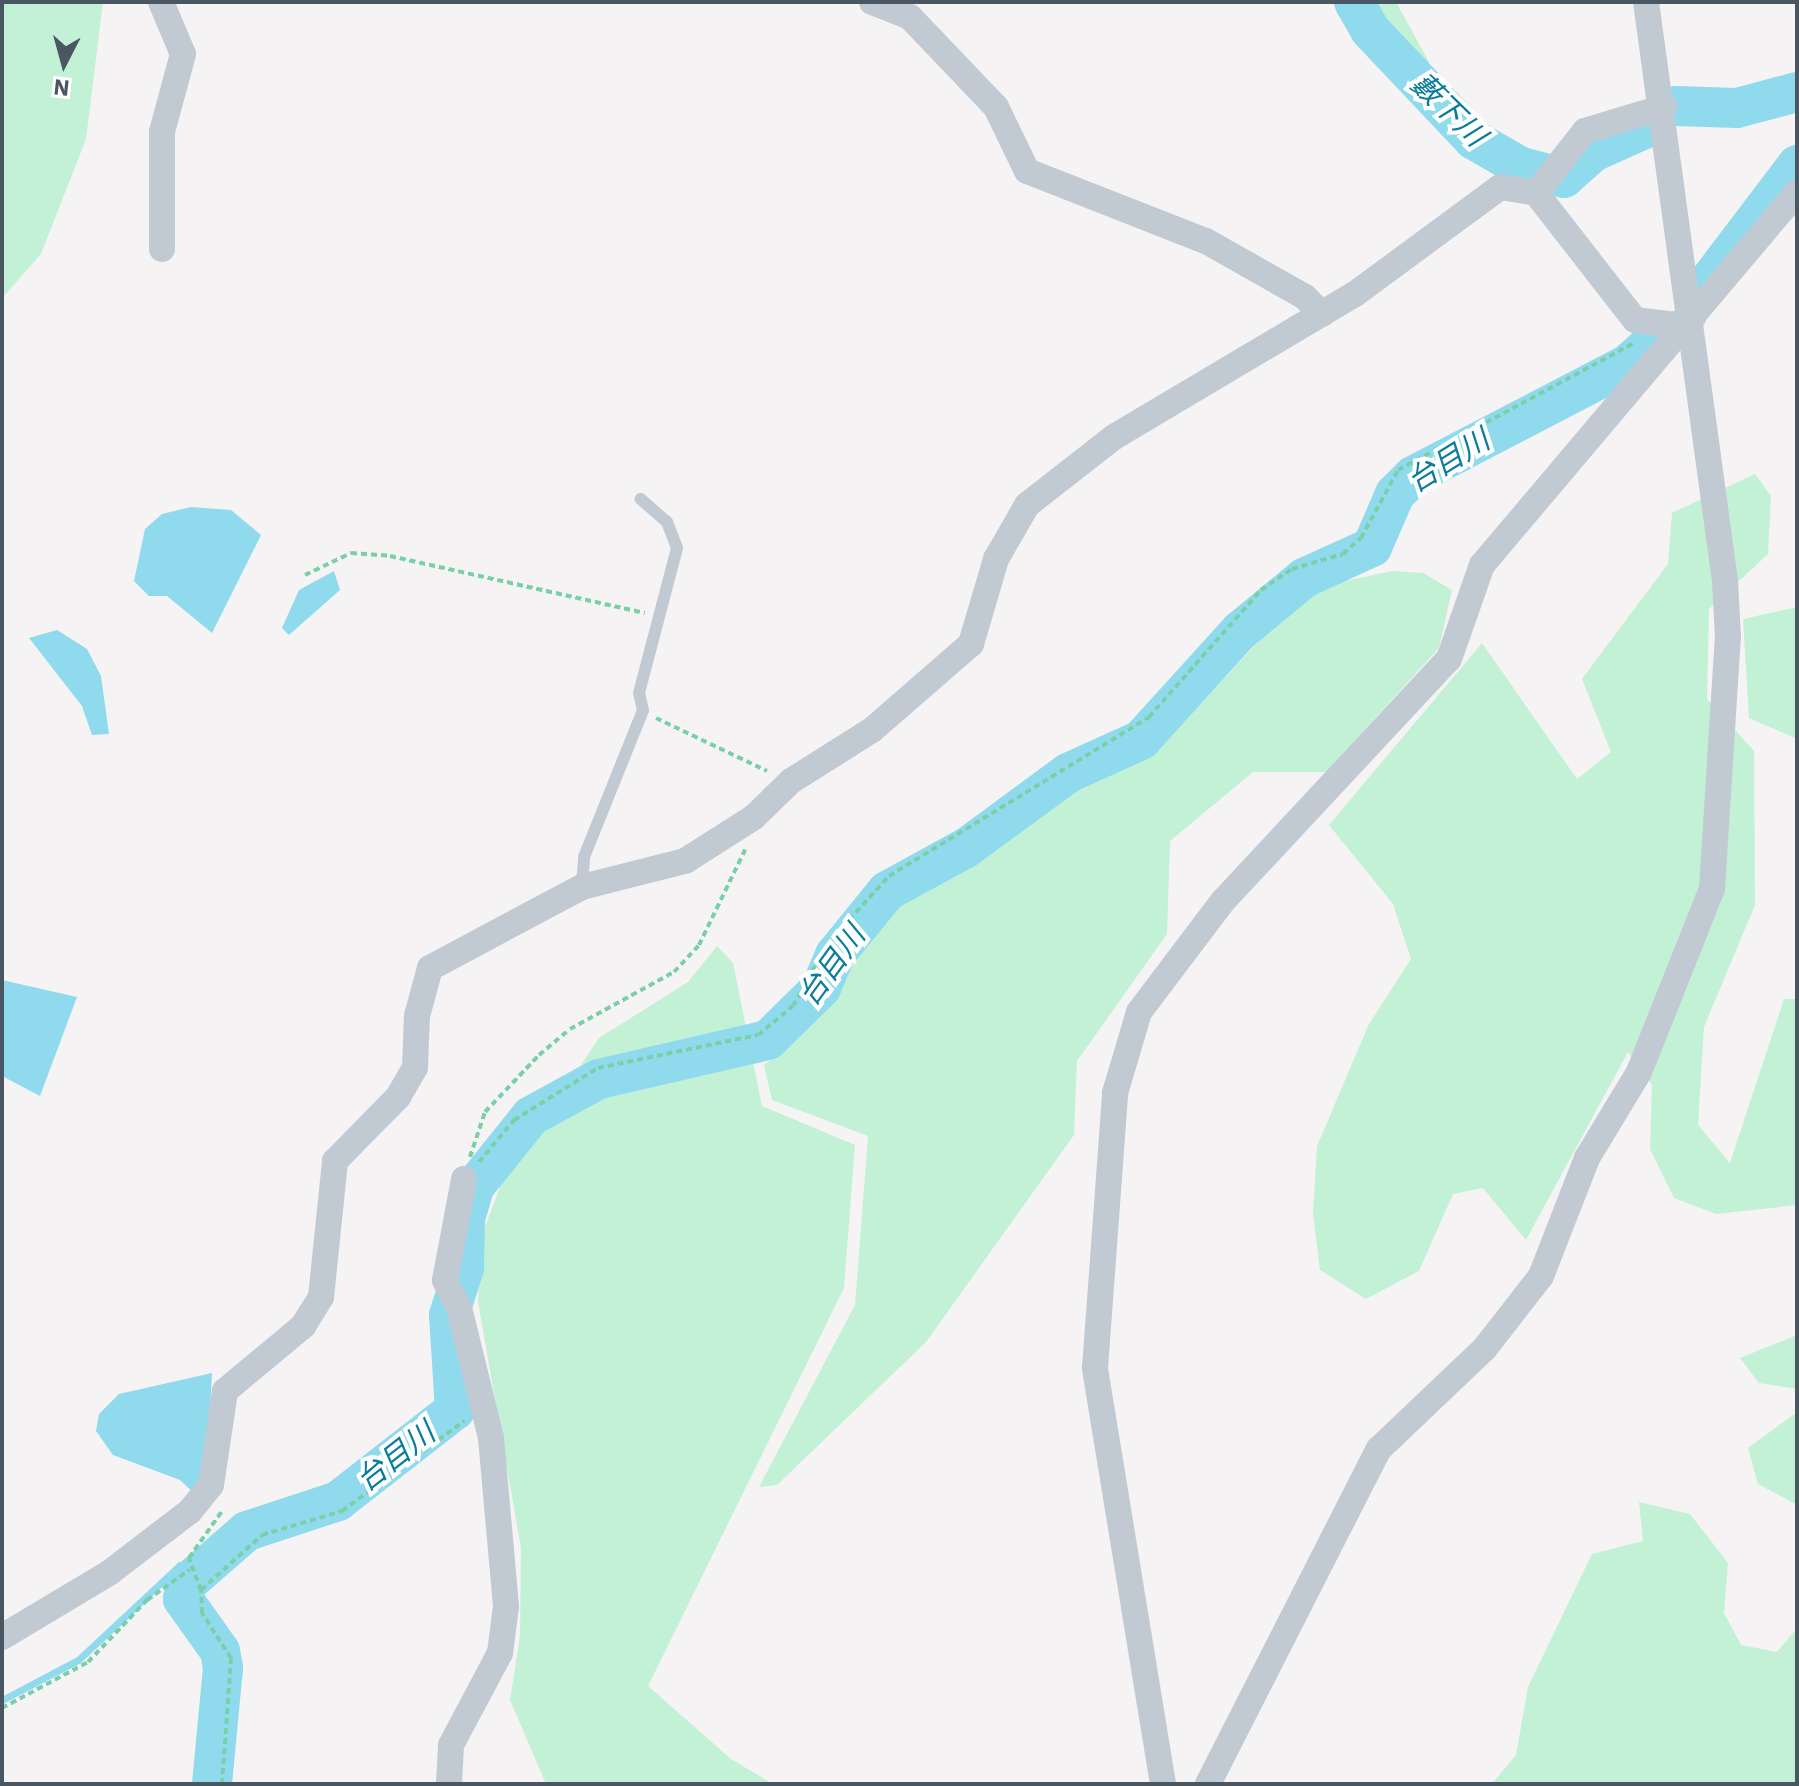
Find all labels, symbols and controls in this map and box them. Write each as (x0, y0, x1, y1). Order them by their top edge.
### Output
north arrow (24, 24, 104, 104)
water label: 藪下川 (1404, 65, 1494, 153)
text: N (52, 73, 71, 104)
water label: 台目川 (1400, 421, 1496, 499)
water label: 台目川 (790, 918, 872, 1012)
water label: 台目川 (348, 1414, 442, 1498)

